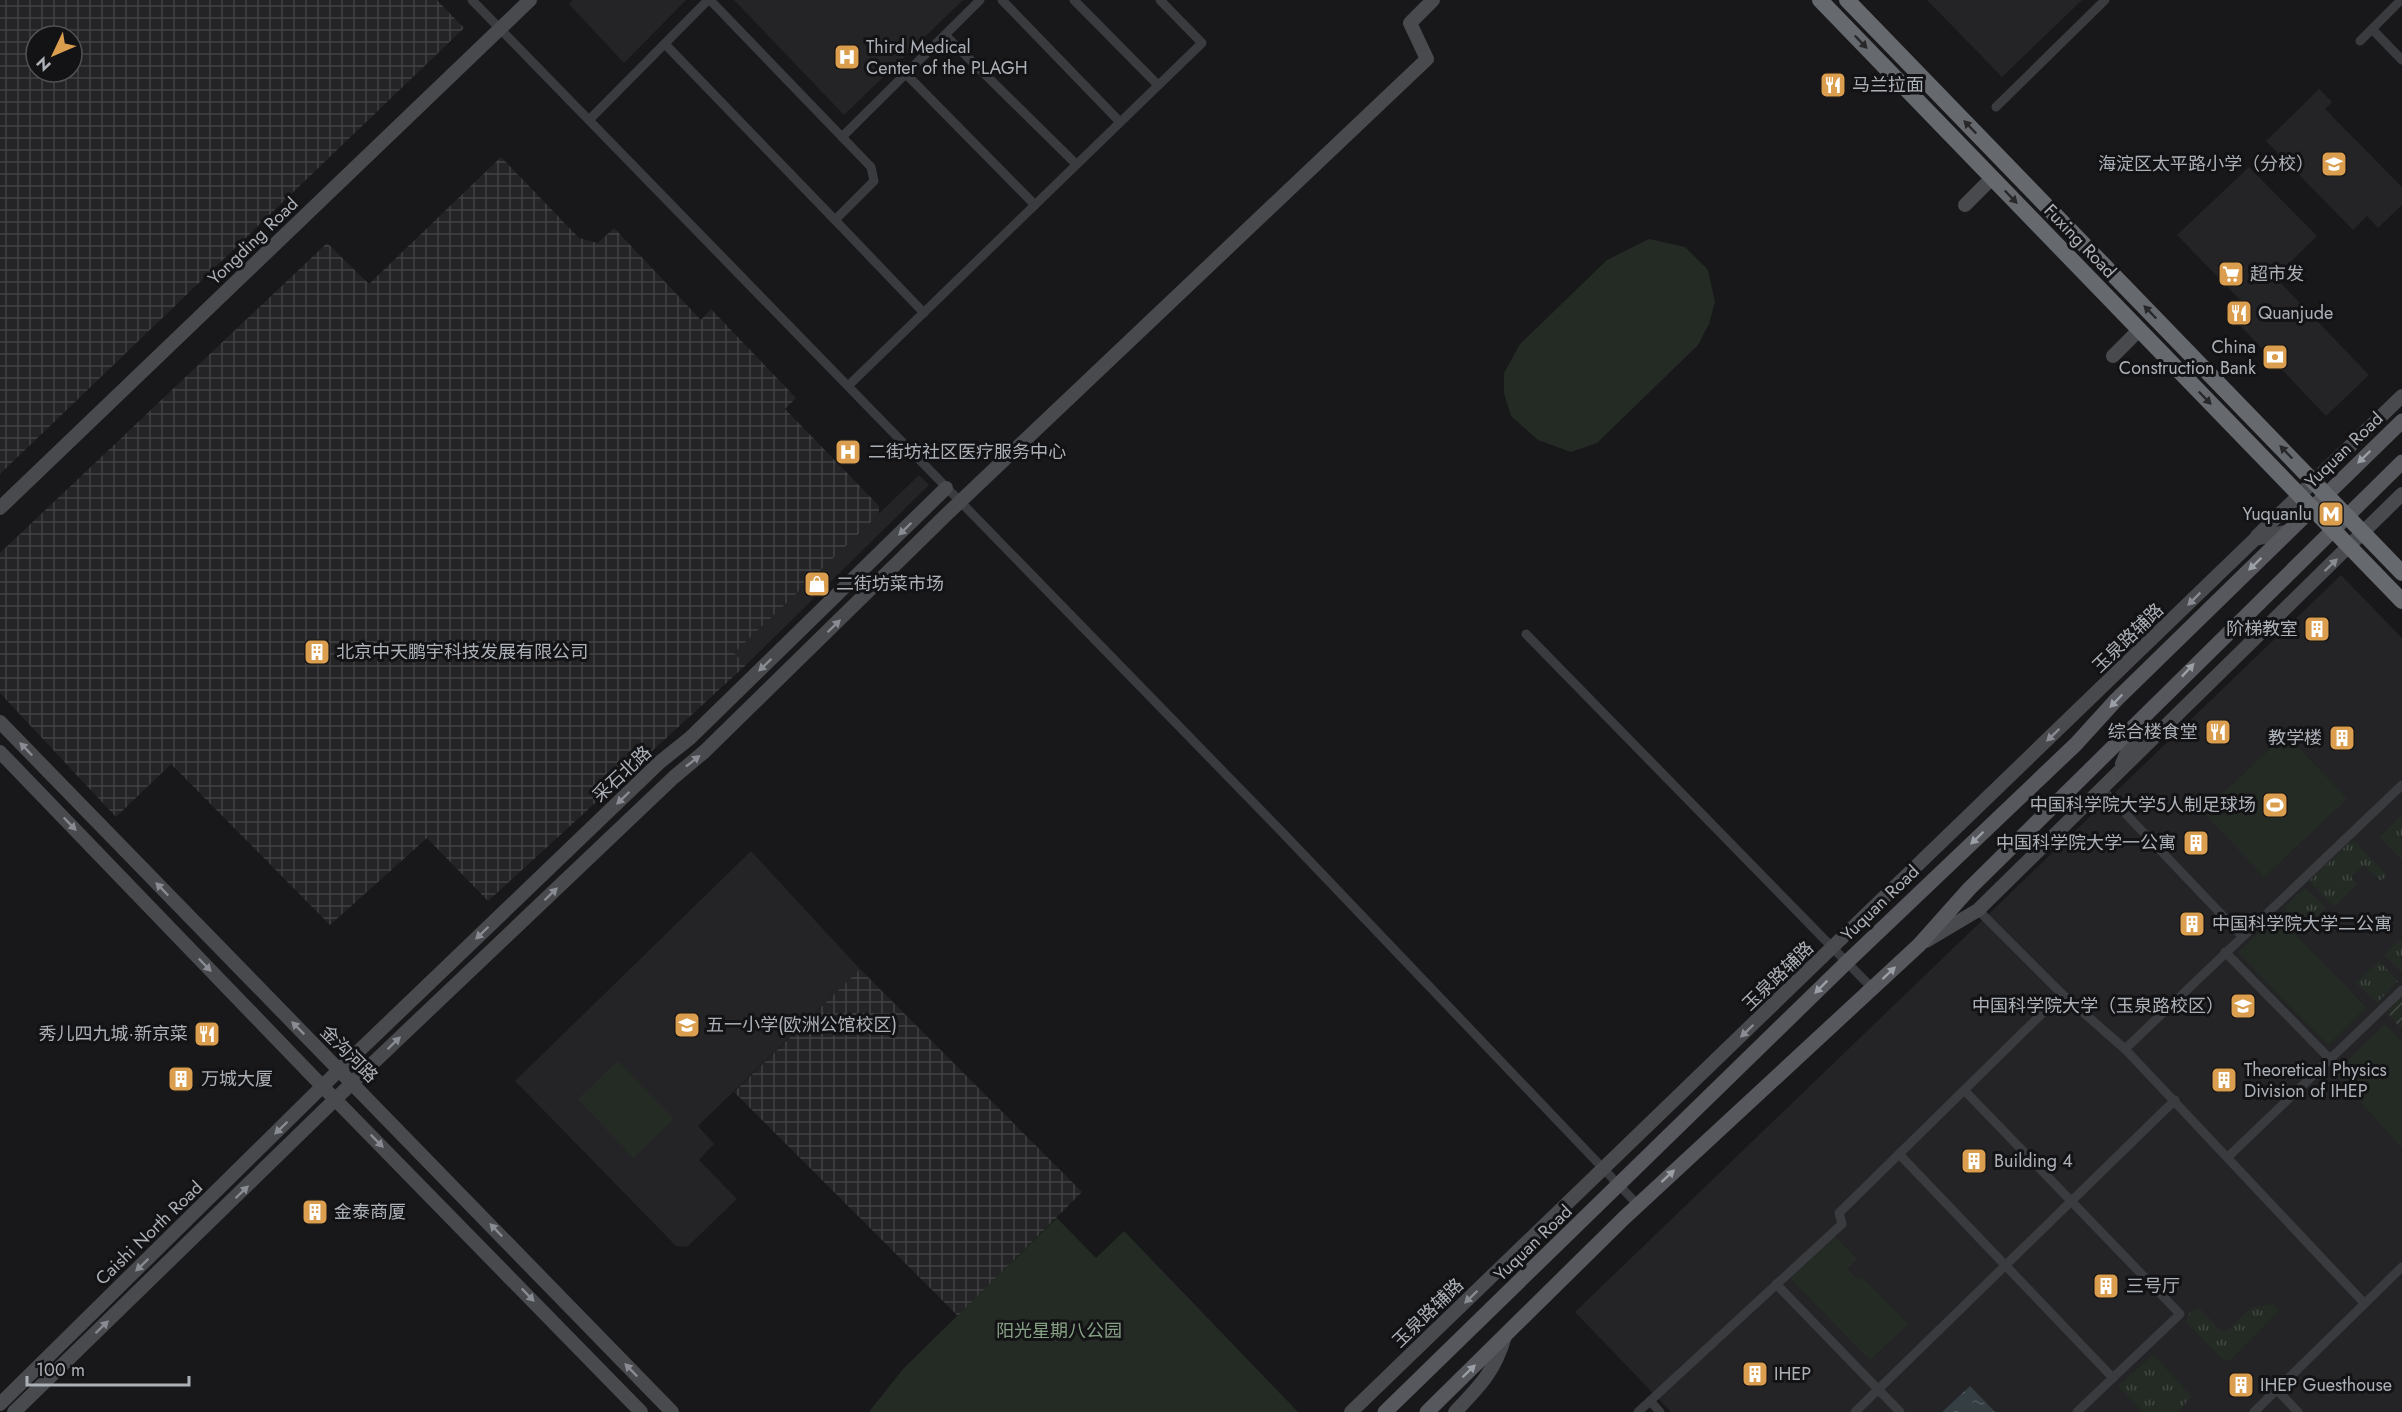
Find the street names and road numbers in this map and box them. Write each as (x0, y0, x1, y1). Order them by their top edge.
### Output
street label: Yongding Road (202, 191, 304, 291)
street label: Fuxing Road (2038, 198, 2122, 284)
street label: Yuquan Road (2299, 406, 2389, 494)
street label: 玉泉路辅路 (2087, 597, 2169, 679)
street label: 采石北路 (587, 740, 657, 808)
street label: Yuquan Road (1835, 859, 1925, 947)
street label: 玉泉路辅路 (1737, 935, 1819, 1017)
street label: 金沟河路 (314, 1019, 384, 1089)
street label: Caishi North Road (89, 1175, 209, 1291)
street label: Yuquan Road (1488, 1199, 1578, 1287)
street label: 玉泉路辅路 (1387, 1272, 1469, 1354)

